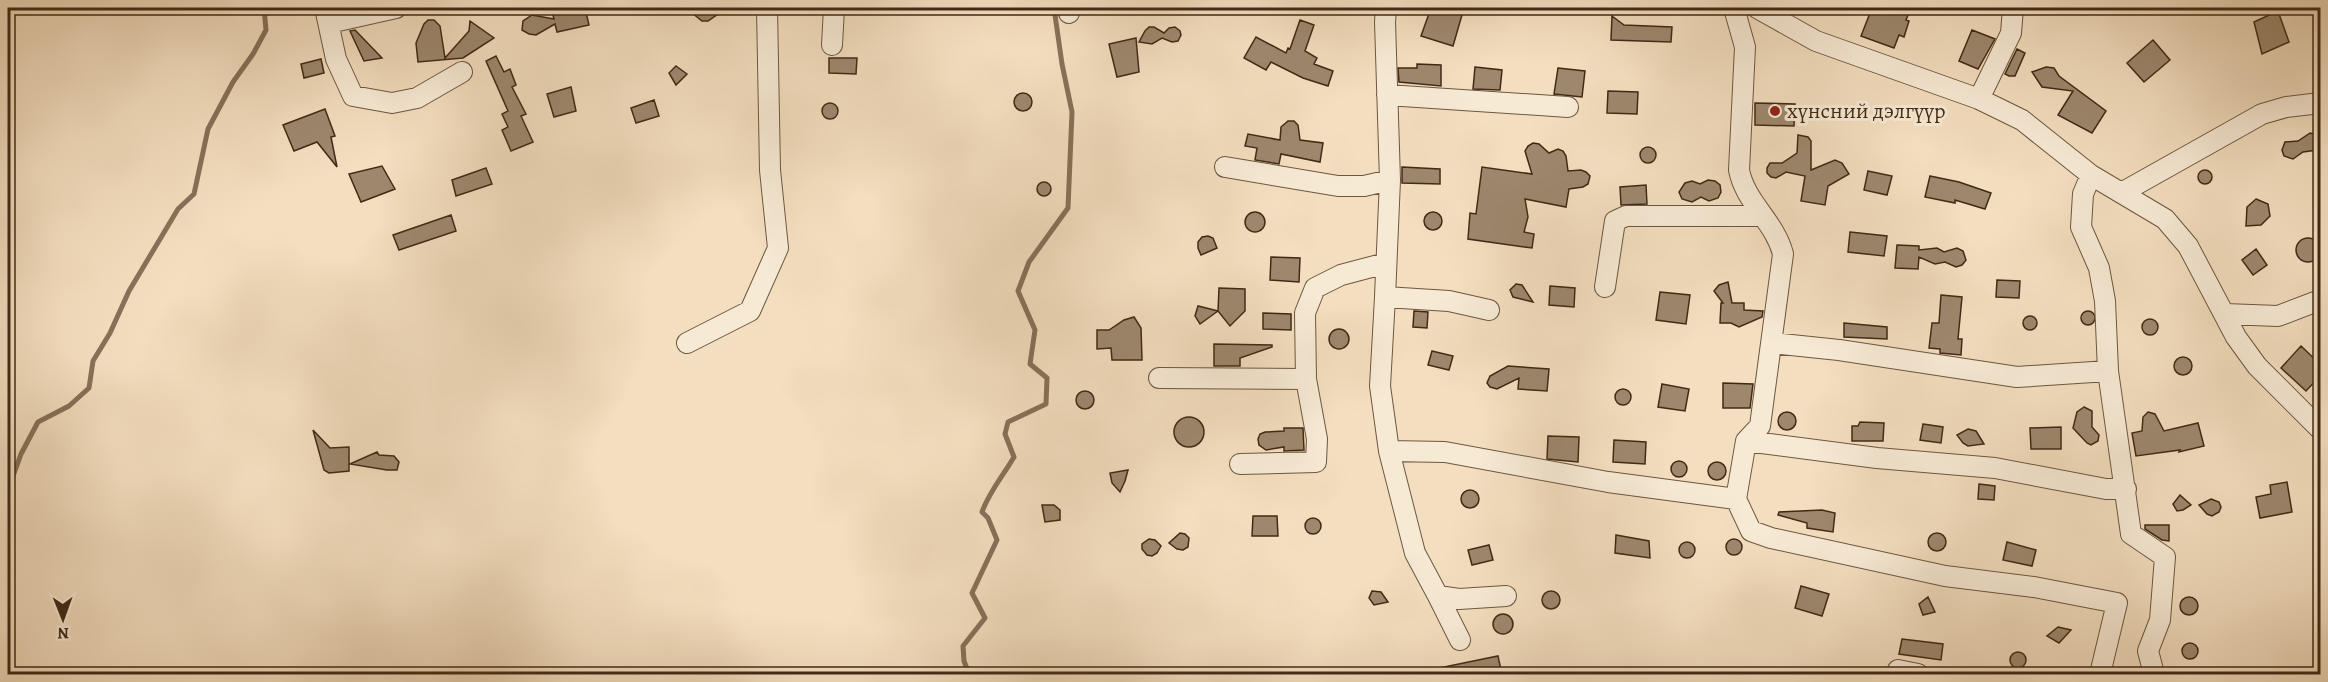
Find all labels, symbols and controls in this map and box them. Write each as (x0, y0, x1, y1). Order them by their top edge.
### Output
place label: хүнсний дэлгүүр (1787, 96, 1946, 126)
marker: хүнсний дэлгүүр (1768, 104, 1782, 118)
north arrow (33, 589, 93, 649)
text: N (57, 622, 69, 644)

